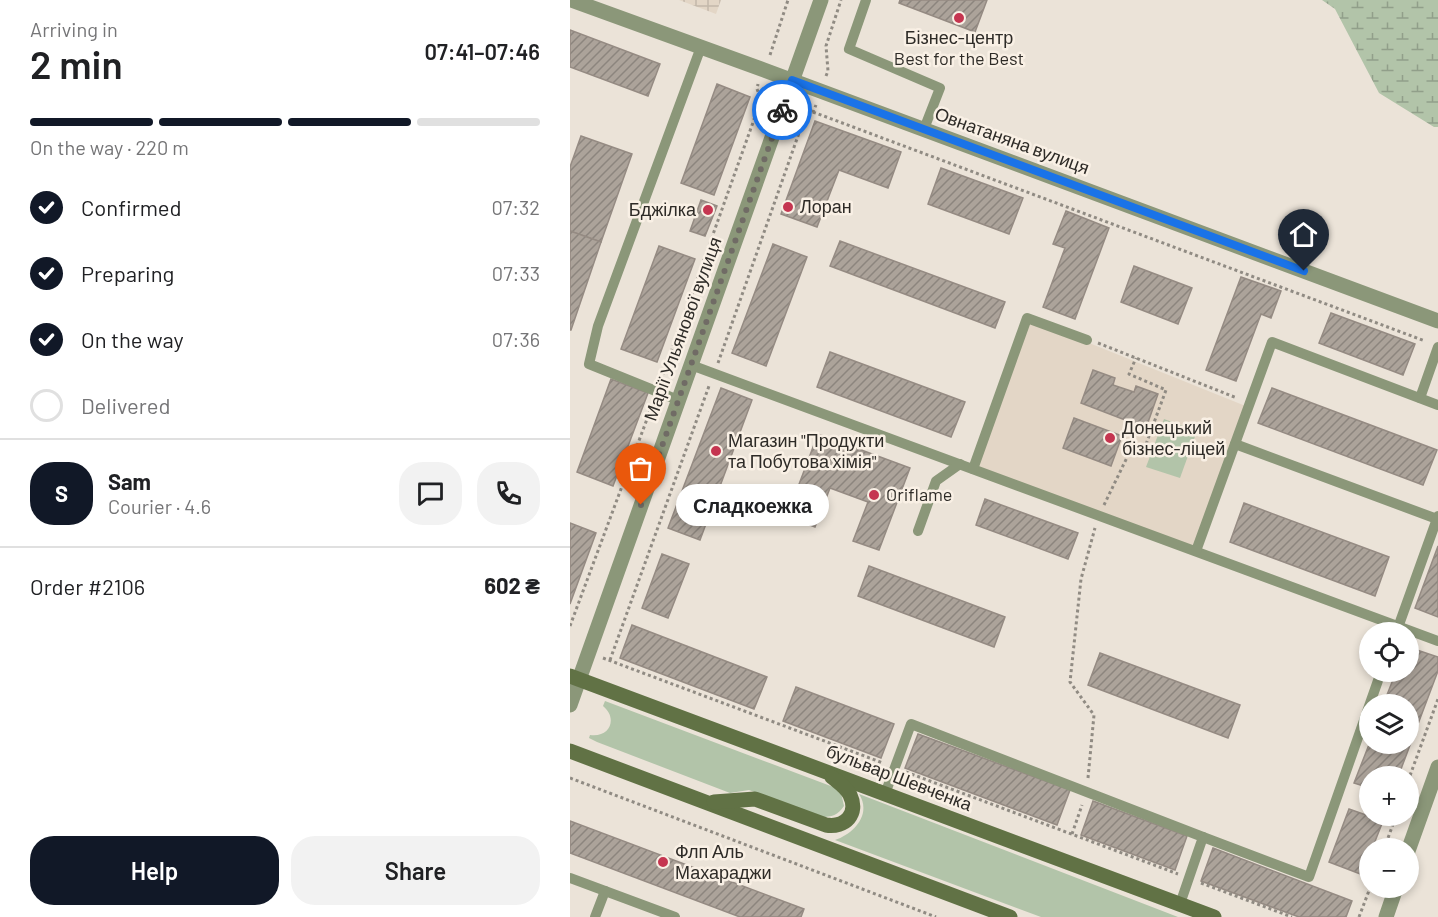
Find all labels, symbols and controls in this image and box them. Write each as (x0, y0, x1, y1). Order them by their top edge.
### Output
marker: Бізнес-центр Best for the Best (952, 11, 966, 25)
text: Arriving in (30, 17, 118, 41)
place label: Бізнес-центр Best for the Best (894, 26, 1024, 69)
text: 07:41–07:46 (425, 38, 540, 64)
text: 2 min (30, 40, 123, 87)
courier (752, 80, 812, 140)
icon: bike (766, 94, 799, 127)
street label: Овнатаняна вулиця (932, 102, 1093, 178)
text: On the way · 220 m (30, 135, 189, 159)
icon: check (30, 191, 63, 224)
text: Confirmed (81, 194, 181, 220)
text: 07:32 (491, 195, 540, 219)
place label: Лоран (800, 195, 852, 217)
place label: Бджілка (629, 198, 697, 220)
marker: Лоран (781, 200, 795, 214)
marker: Бджілка (701, 203, 715, 217)
pin (1278, 209, 1329, 271)
icon: home (1287, 218, 1320, 251)
street label: Марії Ульянової вулиця (639, 234, 726, 424)
icon: check (30, 257, 63, 290)
text: Preparing (81, 260, 174, 286)
text: 07:33 (492, 261, 540, 285)
icon: check (30, 323, 63, 356)
text: On the way (81, 326, 184, 352)
text: 07:36 (492, 327, 540, 351)
text: Delivered (81, 392, 170, 418)
place label: Донецький бізнес-ліцей (1122, 416, 1225, 459)
place label: Магазин "Продукти та Побутова хімія" (728, 429, 884, 472)
marker: Донецький бізнес-ліцей (1103, 431, 1117, 445)
pin (615, 443, 666, 505)
marker: Магазин "Продукти та Побутова хімія" (709, 444, 723, 458)
icon: bag (624, 452, 657, 485)
button: chat (399, 462, 462, 525)
button: phone (477, 462, 540, 525)
text: Sam (108, 468, 151, 494)
text: S (55, 480, 68, 506)
place label: Oriflame (886, 483, 952, 505)
callout: Сладкоежка (677, 484, 830, 526)
marker: Oriflame (867, 488, 881, 502)
text: Сладкоежка (693, 493, 812, 517)
text: Courier · 4.6 (108, 494, 211, 518)
text: 602 ₴ (484, 572, 540, 598)
text: Order #2106 (30, 573, 145, 599)
map controls (1359, 622, 1419, 898)
button: locate (1359, 622, 1419, 682)
button: layers (1359, 694, 1419, 754)
street label: бульвар Шевченка (823, 739, 976, 815)
button: + (1359, 766, 1419, 826)
button: Help (30, 836, 279, 905)
button: Share (291, 836, 540, 905)
button: − (1359, 838, 1419, 898)
place label: Флп Аль Махараджи (675, 840, 772, 883)
marker: Флп Аль Махараджи (656, 855, 670, 869)

